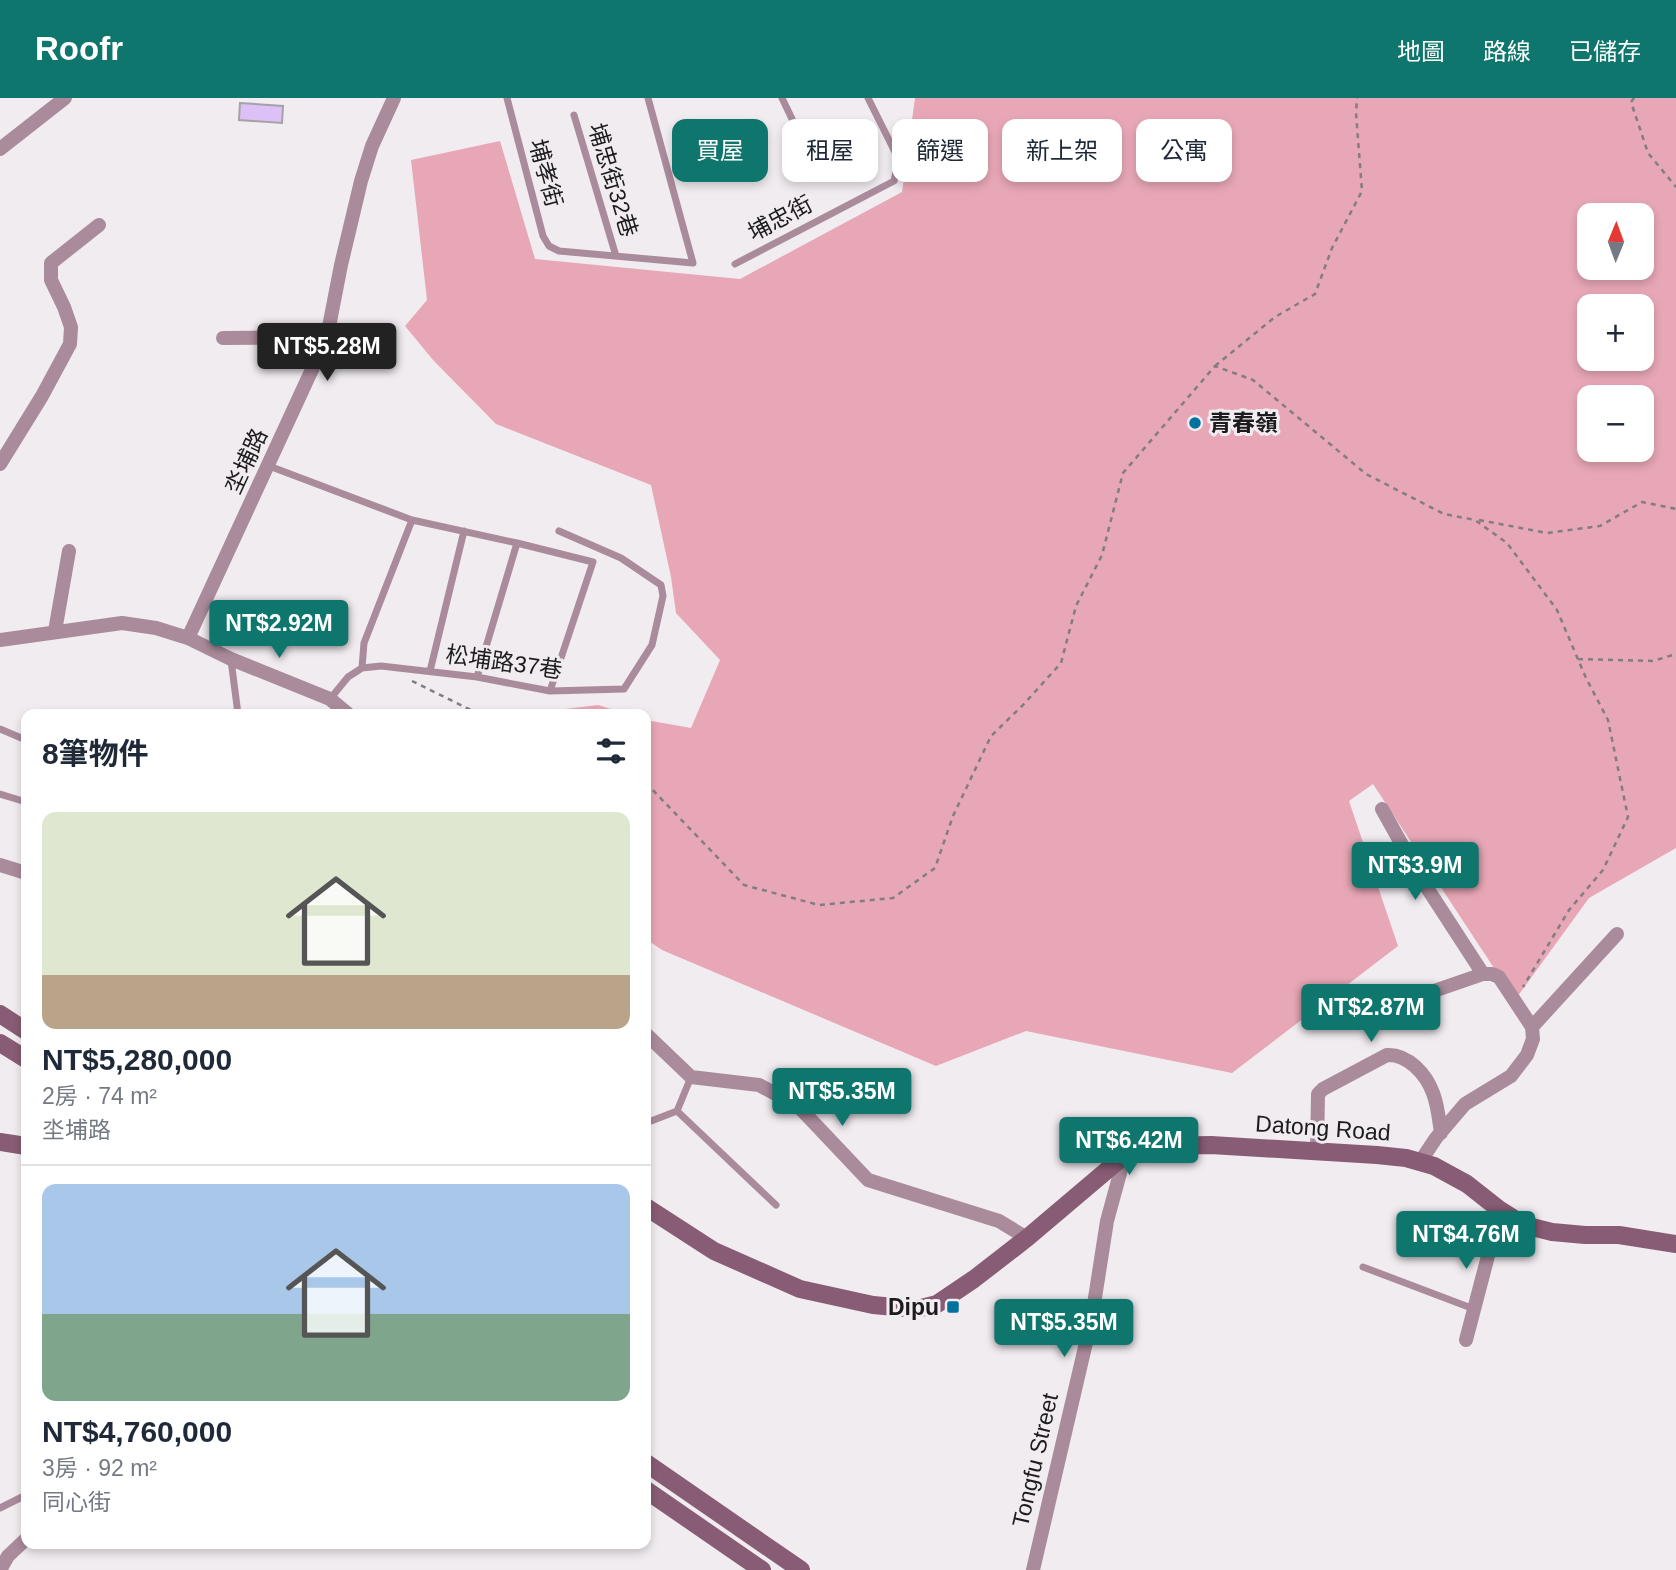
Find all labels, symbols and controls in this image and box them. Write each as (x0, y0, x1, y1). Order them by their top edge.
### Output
text: Roofr (35, 30, 123, 67)
text: 地圖 (1397, 38, 1445, 65)
text: 路線 (1483, 38, 1531, 65)
text: 已儲存 (1569, 38, 1641, 65)
chip: 買屋 (672, 119, 768, 182)
chip: 租屋 (782, 119, 878, 182)
chip: 篩選 (892, 119, 988, 182)
chip: 新上架 (1002, 119, 1122, 182)
chip: 公寓 (1136, 119, 1232, 182)
street label: 埔忠街32巷 (583, 120, 643, 240)
street label: 埔孝街 (525, 136, 567, 210)
street label: 埔忠街 (743, 190, 817, 246)
north arrow (1577, 203, 1654, 280)
map controls (1577, 203, 1654, 462)
button: + (1577, 294, 1654, 371)
pin: NT$5.28M (255, 324, 399, 383)
text: NT$5.28M (273, 333, 381, 359)
button: − (1577, 385, 1654, 462)
place label: 青春嶺 (1209, 410, 1278, 436)
marker: 青春嶺 (1187, 415, 1203, 431)
street label: 坔埔路 (220, 424, 272, 498)
pin: NT$2.92M (207, 601, 351, 660)
text: NT$2.92M (225, 610, 333, 636)
street label: 松埔路37巷 (444, 641, 564, 683)
icon: filters (592, 732, 630, 770)
text: 8筆物件 (42, 737, 149, 770)
pin: NT$3.9M (1350, 842, 1480, 902)
text: NT$3.9M (1368, 852, 1462, 878)
icon: home (273, 858, 399, 984)
pin: NT$2.87M (1299, 984, 1443, 1044)
text: NT$2.87M (1317, 994, 1425, 1020)
text: NT$5,280,000 (42, 1043, 232, 1076)
pin: NT$5.35M (770, 1068, 914, 1128)
text: NT$5.35M (788, 1078, 896, 1104)
text: 2房 · 74 m² (42, 1083, 157, 1109)
street label: Datong Road (1254, 1110, 1392, 1146)
text: 坔埔路 (42, 1117, 111, 1143)
pin: NT$6.42M (1057, 1118, 1201, 1177)
text: NT$6.42M (1075, 1127, 1183, 1153)
pin: NT$4.76M (1394, 1212, 1538, 1271)
text: NT$4.76M (1412, 1221, 1520, 1247)
icon: home (273, 1230, 399, 1356)
place label: Dipu (888, 1294, 939, 1320)
marker: Dipu (945, 1299, 961, 1315)
pin: NT$5.35M (992, 1300, 1136, 1359)
text: NT$5.35M (1010, 1309, 1118, 1335)
street label: Tongfu Street (1007, 1390, 1063, 1530)
text: NT$4,760,000 (42, 1415, 232, 1448)
text: 3房 · 92 m² (42, 1455, 157, 1481)
text: 同心街 (42, 1489, 111, 1515)

